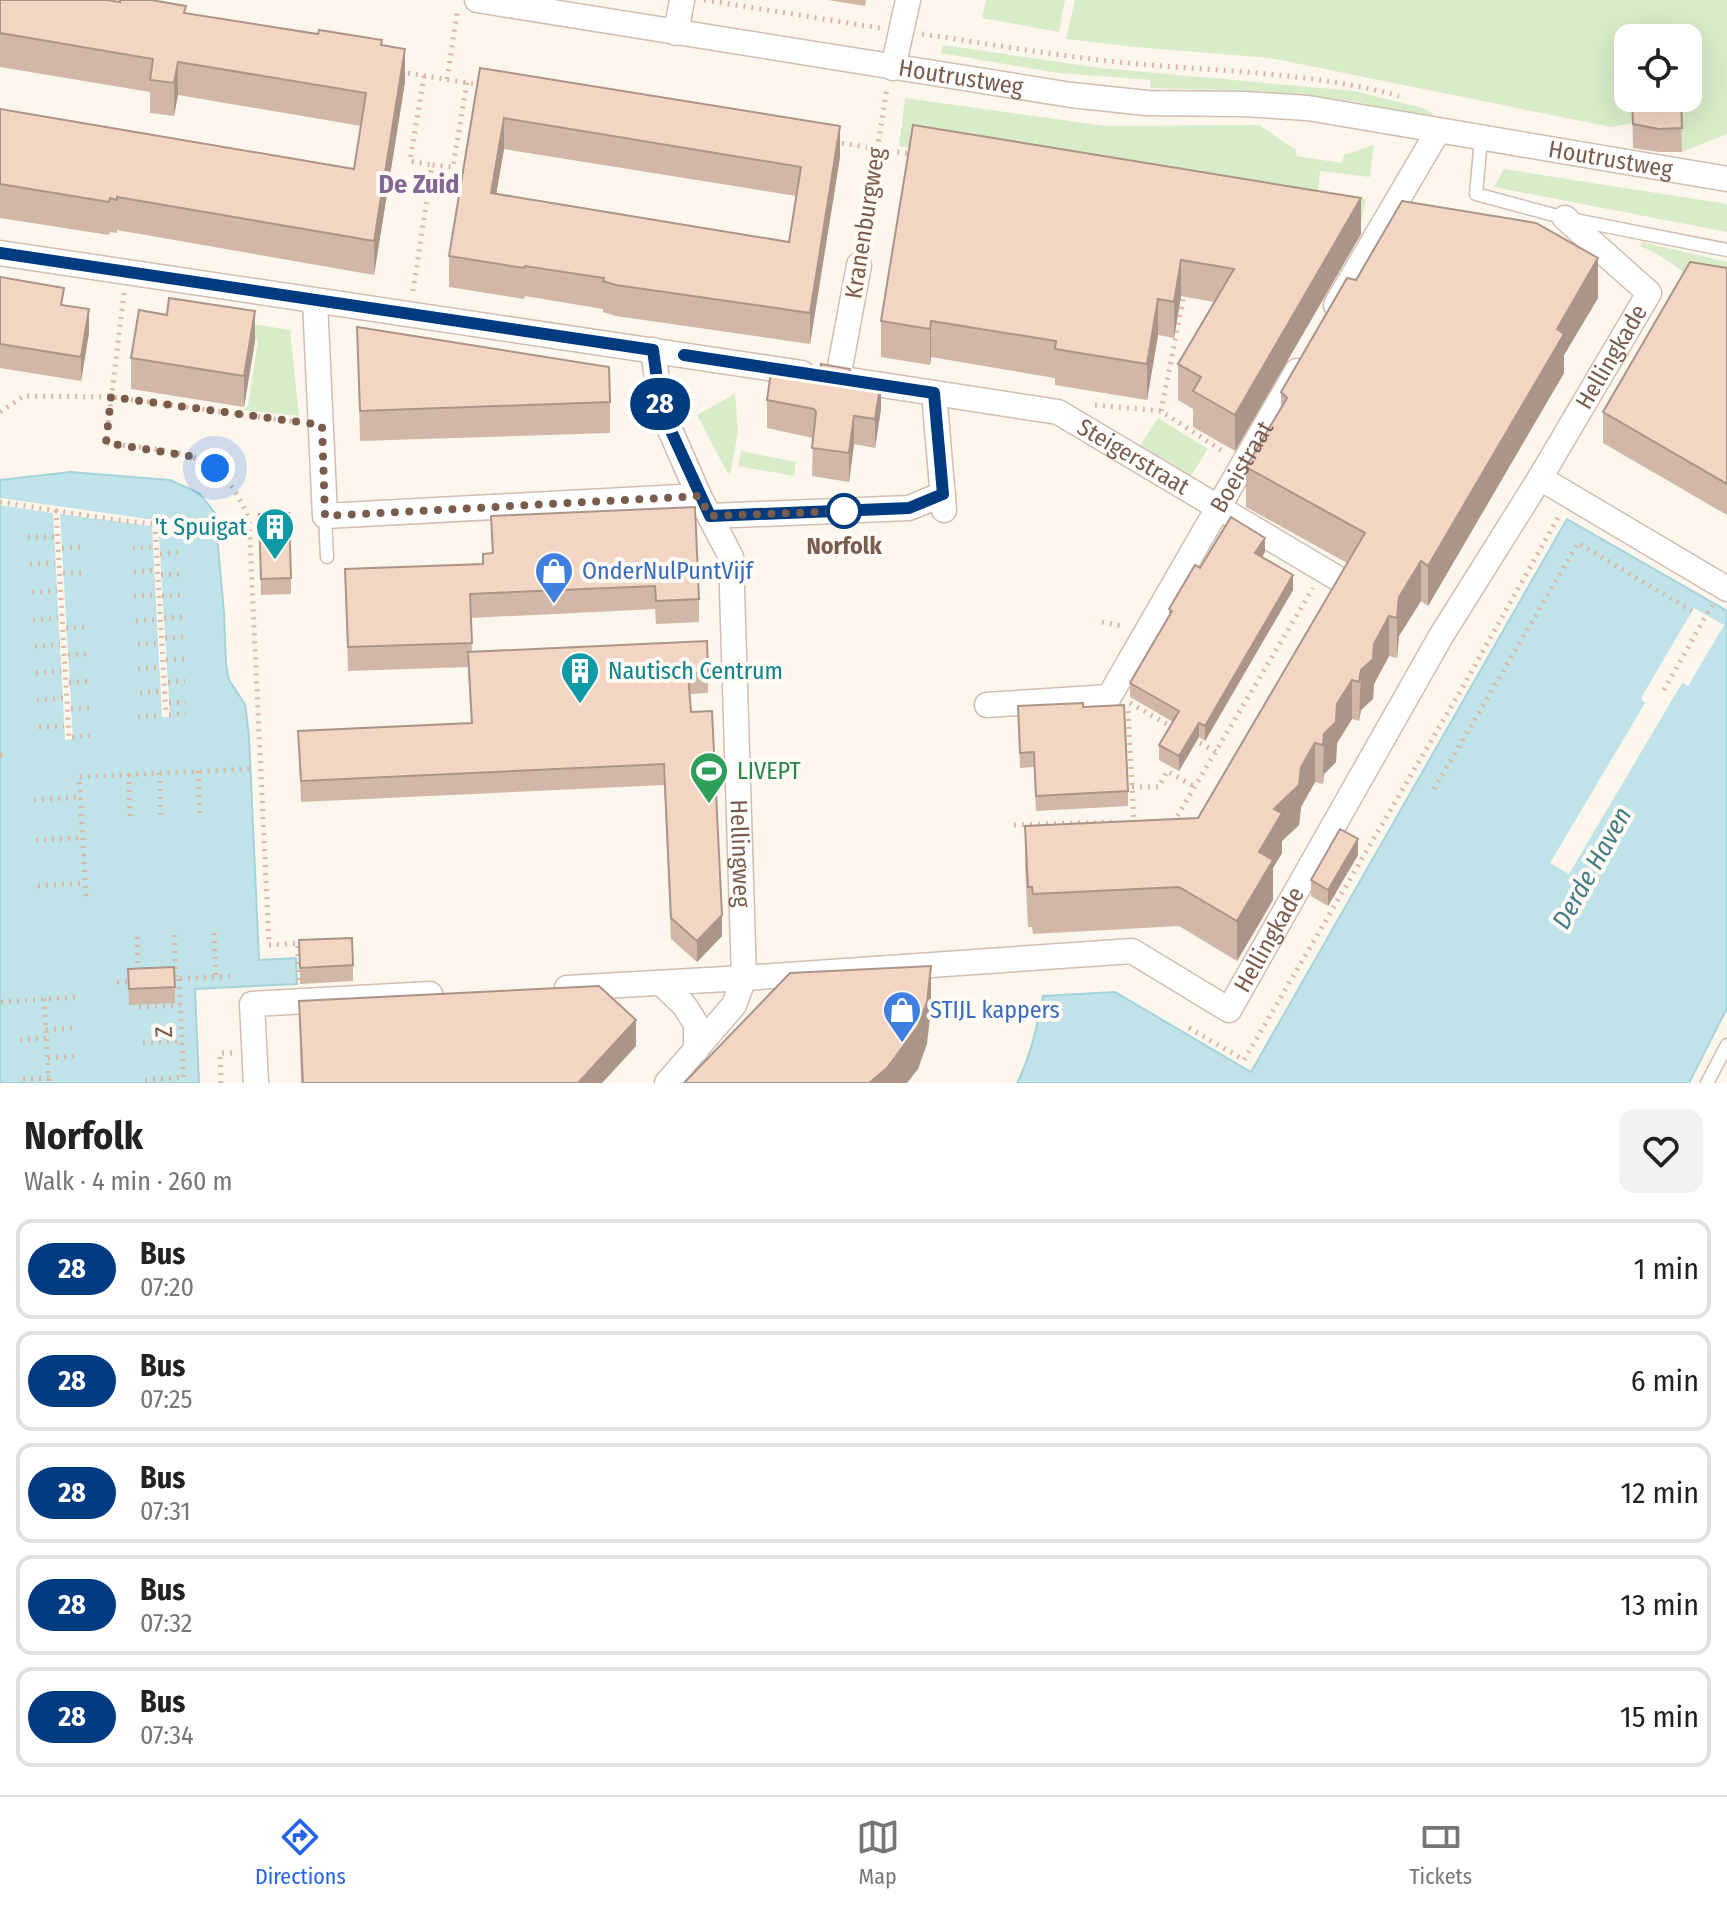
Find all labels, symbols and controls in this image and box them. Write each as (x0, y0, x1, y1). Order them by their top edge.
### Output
map controls (1614, 24, 1702, 112)
button: locate (1614, 24, 1702, 112)
street label: Houtrustweg (897, 54, 1026, 101)
street label: Houtrustweg (1546, 135, 1676, 184)
street label: Kranenburgweg (839, 145, 891, 301)
district label: De Zuid (379, 169, 459, 200)
street label: Hellingkade (1570, 300, 1653, 414)
line badge: 28 (624, 378, 696, 430)
text: 28 (646, 387, 674, 420)
street label: Steigerstraat (1072, 413, 1194, 501)
street label: Boeistraat (1204, 416, 1279, 517)
your location (195, 448, 235, 488)
marker: Norfolk (827, 494, 861, 528)
building icon: 't Spuigat (254, 506, 296, 561)
place label: 't Spuigat (155, 513, 247, 541)
place label: Norfolk (806, 532, 882, 560)
shop icon: OnderNulPuntVijf (533, 550, 575, 605)
place label: OnderNulPuntVijf (582, 557, 755, 585)
building icon: Nautisch Centrum (559, 650, 601, 705)
place label: Nautisch Centrum (608, 657, 783, 685)
sports icon: LIVEPT (688, 750, 730, 805)
place label: LIVEPT (737, 757, 801, 785)
street label: Hellingweg (724, 799, 756, 909)
water label: Derde Haven (1546, 802, 1638, 934)
street label: Hellingkade (1228, 882, 1310, 997)
shop icon: STIJL kappers (881, 989, 923, 1044)
place label: STIJL kappers (930, 996, 1060, 1024)
street label: Z (150, 1026, 178, 1038)
button: heart (1619, 1109, 1703, 1193)
text: Norfolk (24, 1113, 143, 1159)
text: Walk · 4 min · 260 m (24, 1166, 233, 1197)
text: Bus (140, 1236, 185, 1272)
text: 1 min (1634, 1251, 1699, 1287)
text: 28 (58, 1252, 86, 1285)
text: 07:20 (140, 1272, 194, 1303)
text: Bus (140, 1348, 185, 1384)
text: 6 min (1631, 1363, 1699, 1399)
text: 28 (58, 1364, 86, 1397)
text: 07:25 (140, 1384, 193, 1415)
text: Bus (140, 1460, 185, 1496)
text: 12 min (1621, 1475, 1699, 1511)
text: 28 (58, 1476, 86, 1509)
text: 07:31 (140, 1496, 191, 1527)
text: Bus (140, 1572, 185, 1608)
text: 13 min (1620, 1587, 1699, 1623)
text: 28 (58, 1588, 86, 1621)
text: 07:32 (140, 1608, 192, 1639)
text: Bus (140, 1684, 185, 1720)
text: 15 min (1620, 1699, 1699, 1735)
text: 28 (58, 1700, 86, 1733)
text: 07:34 (140, 1720, 194, 1751)
tab: Directions (255, 1815, 346, 1890)
tab: Map (856, 1815, 900, 1890)
tab: Tickets (1409, 1815, 1472, 1890)

